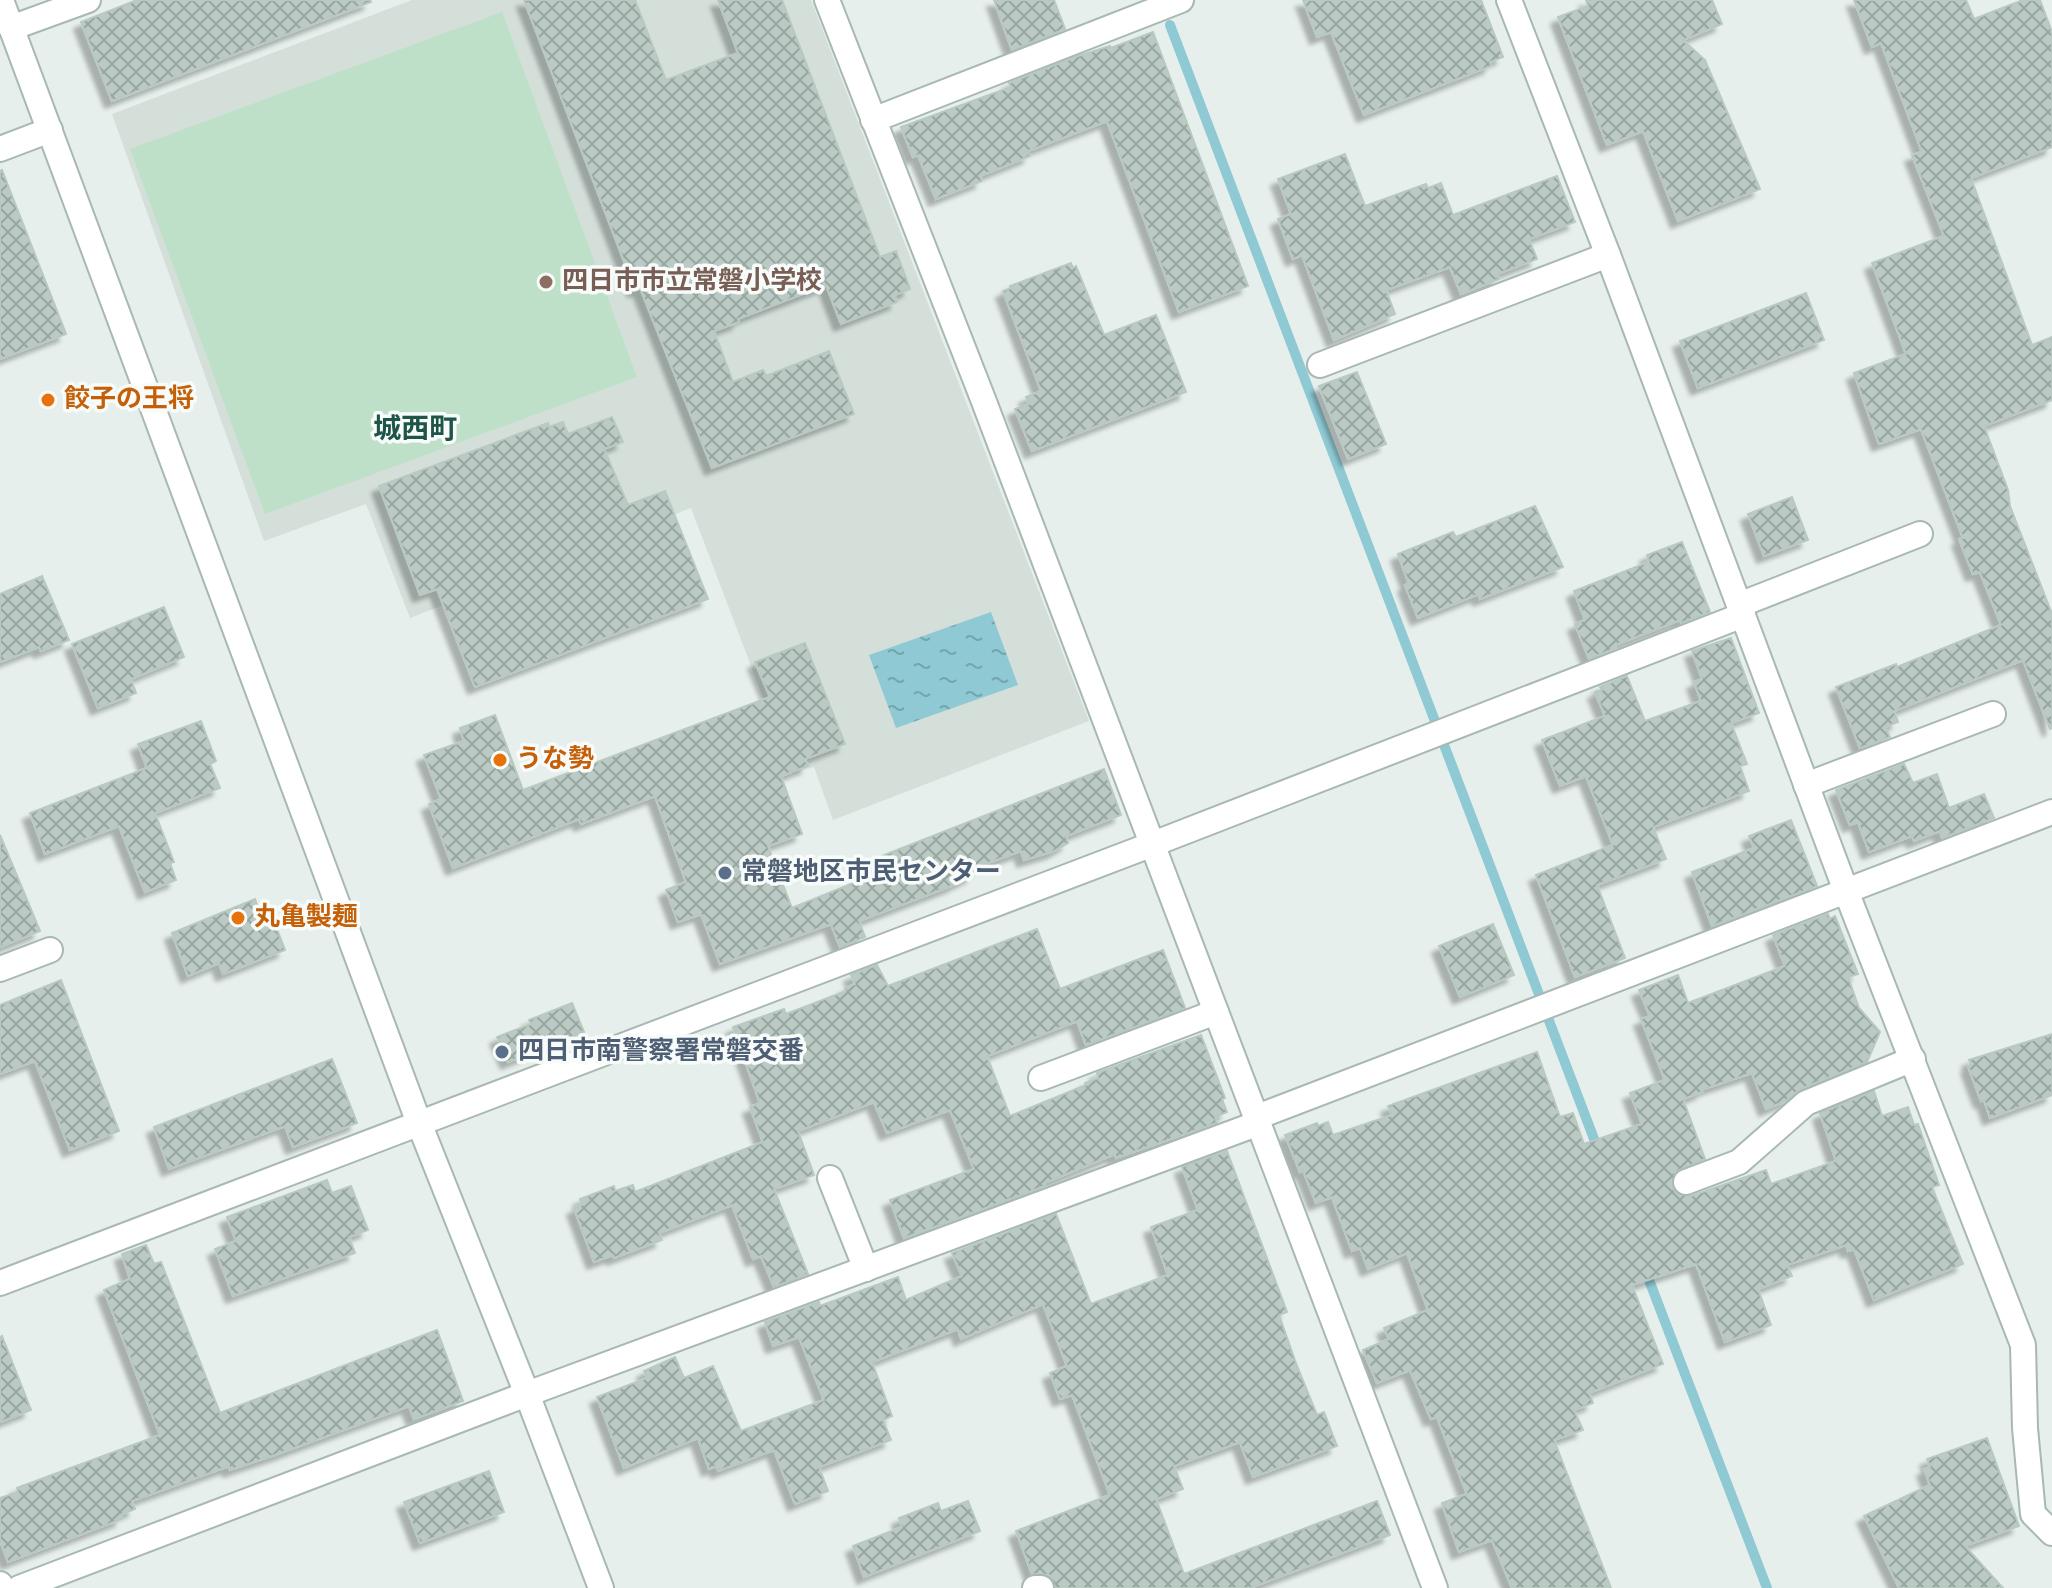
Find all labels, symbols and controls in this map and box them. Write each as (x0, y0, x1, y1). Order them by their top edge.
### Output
place label: 四日市市立常磐小学校 (562, 266, 822, 299)
marker: 四日市市立常磐小学校 (537, 273, 555, 291)
place label: 餃子の王将 (64, 384, 194, 417)
marker: 餃子の王将 (39, 391, 57, 409)
district label: 城西町 (373, 413, 457, 449)
place label: うな勢 (516, 744, 594, 777)
marker: うな勢 (491, 751, 509, 769)
place label: 常磐地区市民センター (741, 857, 1001, 890)
marker: 常磐地区市民センター (716, 864, 734, 882)
place label: 丸亀製麺 (254, 902, 358, 935)
marker: 丸亀製麺 (229, 909, 247, 927)
place label: 四日市南警察署常磐交番 (518, 1036, 804, 1069)
marker: 四日市南警察署常磐交番 (493, 1043, 511, 1061)

